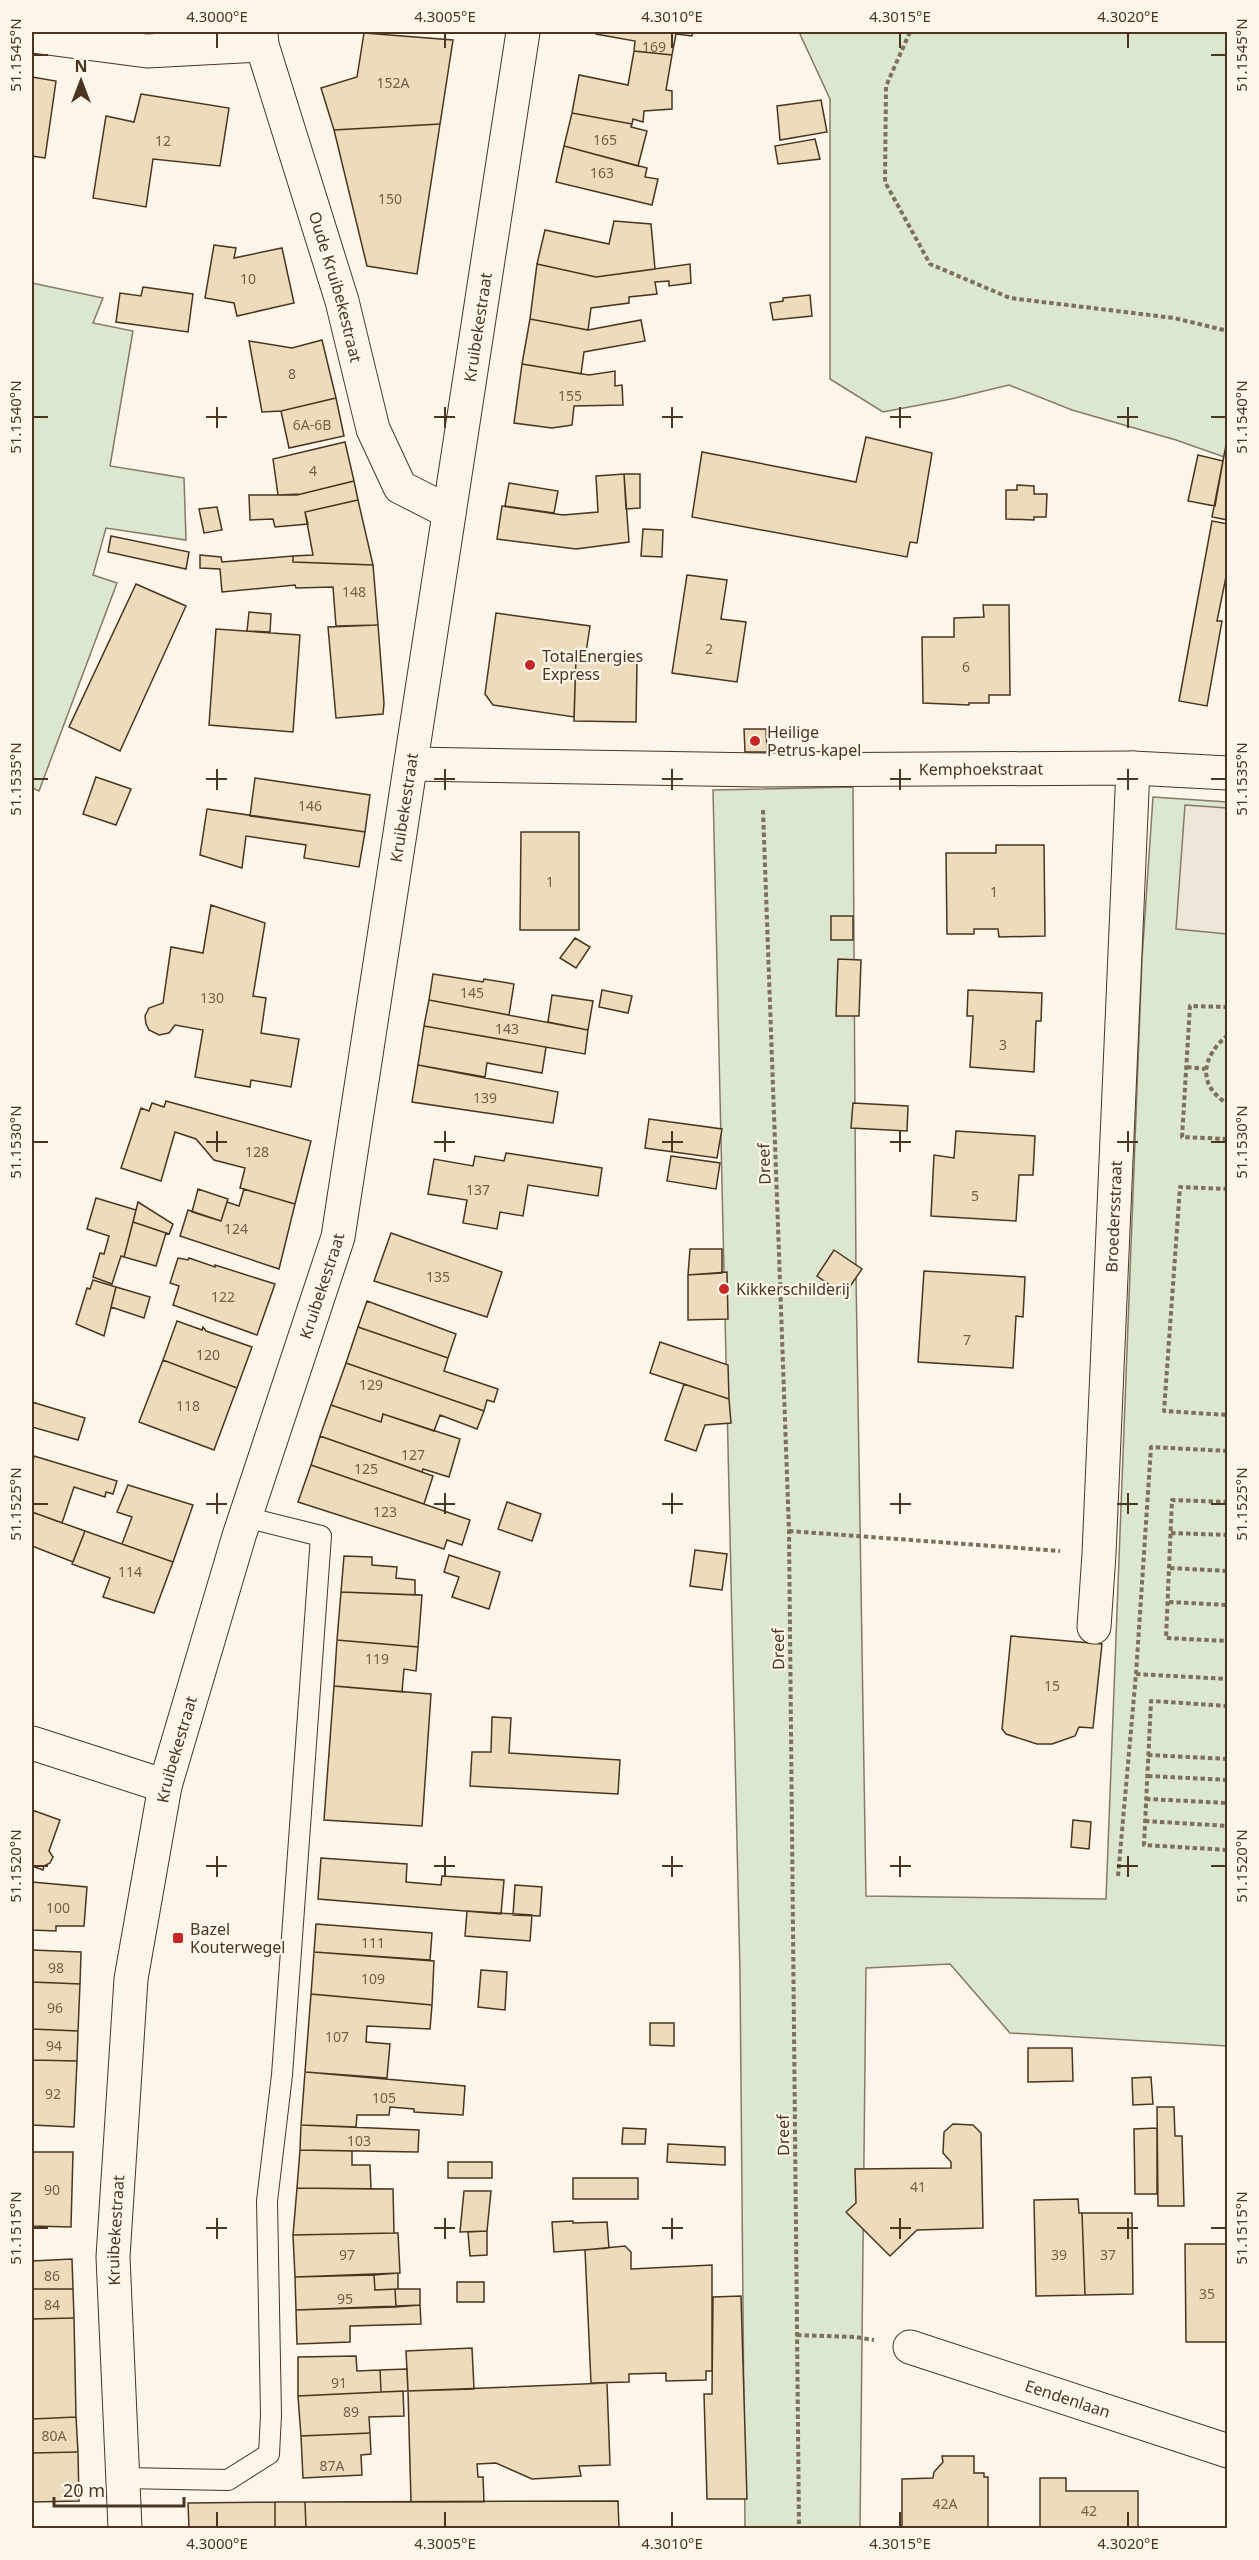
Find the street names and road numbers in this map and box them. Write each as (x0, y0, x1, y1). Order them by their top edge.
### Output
street label: Oude Kruibekestraat (304, 209, 368, 365)
street label: Kruibekestraat (458, 271, 497, 383)
street label: Kruibekestraat (385, 751, 423, 864)
street label: Kemphoekstraat (919, 757, 1043, 780)
street label: Dreef (752, 1141, 776, 1185)
street label: Broedersstraat (1100, 1160, 1127, 1273)
street label: Kruibekestraat (294, 1231, 349, 1342)
street label: Dreef (767, 1627, 789, 1670)
street label: Kruibekestraat (151, 1693, 202, 1805)
street label: Dreef (772, 2113, 794, 2156)
street label: Kruibekestraat (102, 2174, 129, 2286)
street label: Eendenlaan (1022, 2374, 1113, 2423)

